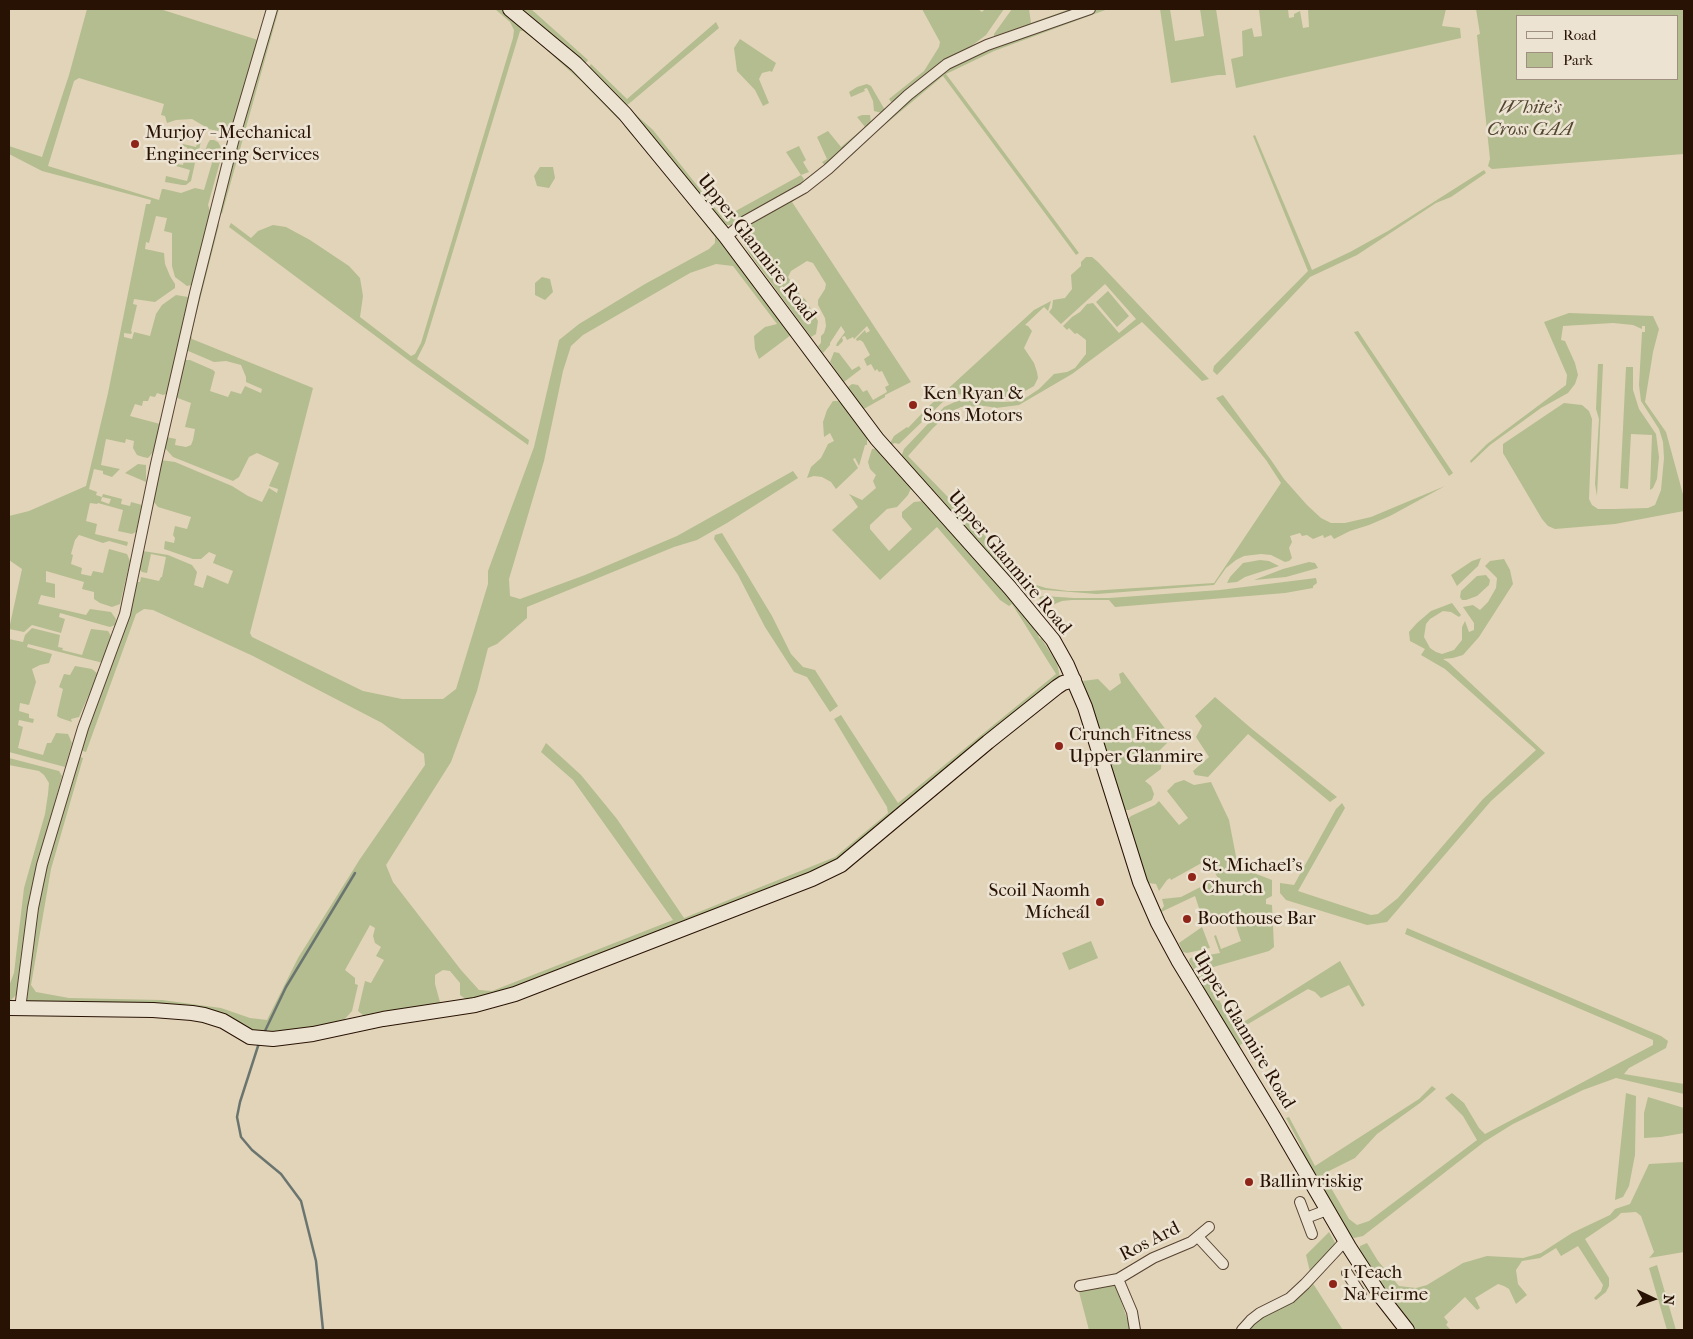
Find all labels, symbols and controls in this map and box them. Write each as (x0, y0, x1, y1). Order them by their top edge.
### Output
legend (1516, 15, 1678, 80)
text: Road (1563, 26, 1596, 44)
text: Park (1563, 51, 1593, 69)
park label: White's Cross GAA (1487, 97, 1573, 141)
place label: Murjoy - Mechanical Engineering Services (145, 122, 319, 166)
marker: Murjoy - Mechanical Engineering Services (129, 138, 141, 150)
street label: Upper Glanmire Road (691, 170, 821, 326)
place label: Ken Ryan & Sons Motors (923, 383, 1023, 427)
marker: Ken Ryan & Sons Motors (907, 399, 919, 411)
street label: Upper Glanmire Road (942, 486, 1076, 640)
place label: Crunch Fitness Upper Glanmire (1069, 724, 1203, 768)
marker: Crunch Fitness Upper Glanmire (1053, 740, 1065, 752)
place label: St. Michael's Church (1202, 855, 1302, 899)
marker: St. Michael's Church (1186, 871, 1198, 883)
place label: Scoil Naomh Mícheál (989, 880, 1090, 924)
marker: Scoil Naomh Mícheál (1094, 896, 1106, 908)
place label: Boothouse Bar (1197, 908, 1316, 930)
marker: Boothouse Bar (1181, 913, 1193, 925)
street label: Upper Glanmire Road (1187, 947, 1299, 1113)
place label: Ballinvriskig (1259, 1171, 1363, 1193)
marker: Ballinvriskig (1243, 1176, 1255, 1188)
street label: Ros Ard (1116, 1217, 1184, 1267)
place label: 1 Teach Na Feirme (1343, 1262, 1428, 1306)
north arrow (1628, 1274, 1678, 1324)
marker: 1 Teach Na Feirme (1327, 1278, 1339, 1290)
text: N (1660, 1294, 1677, 1306)

